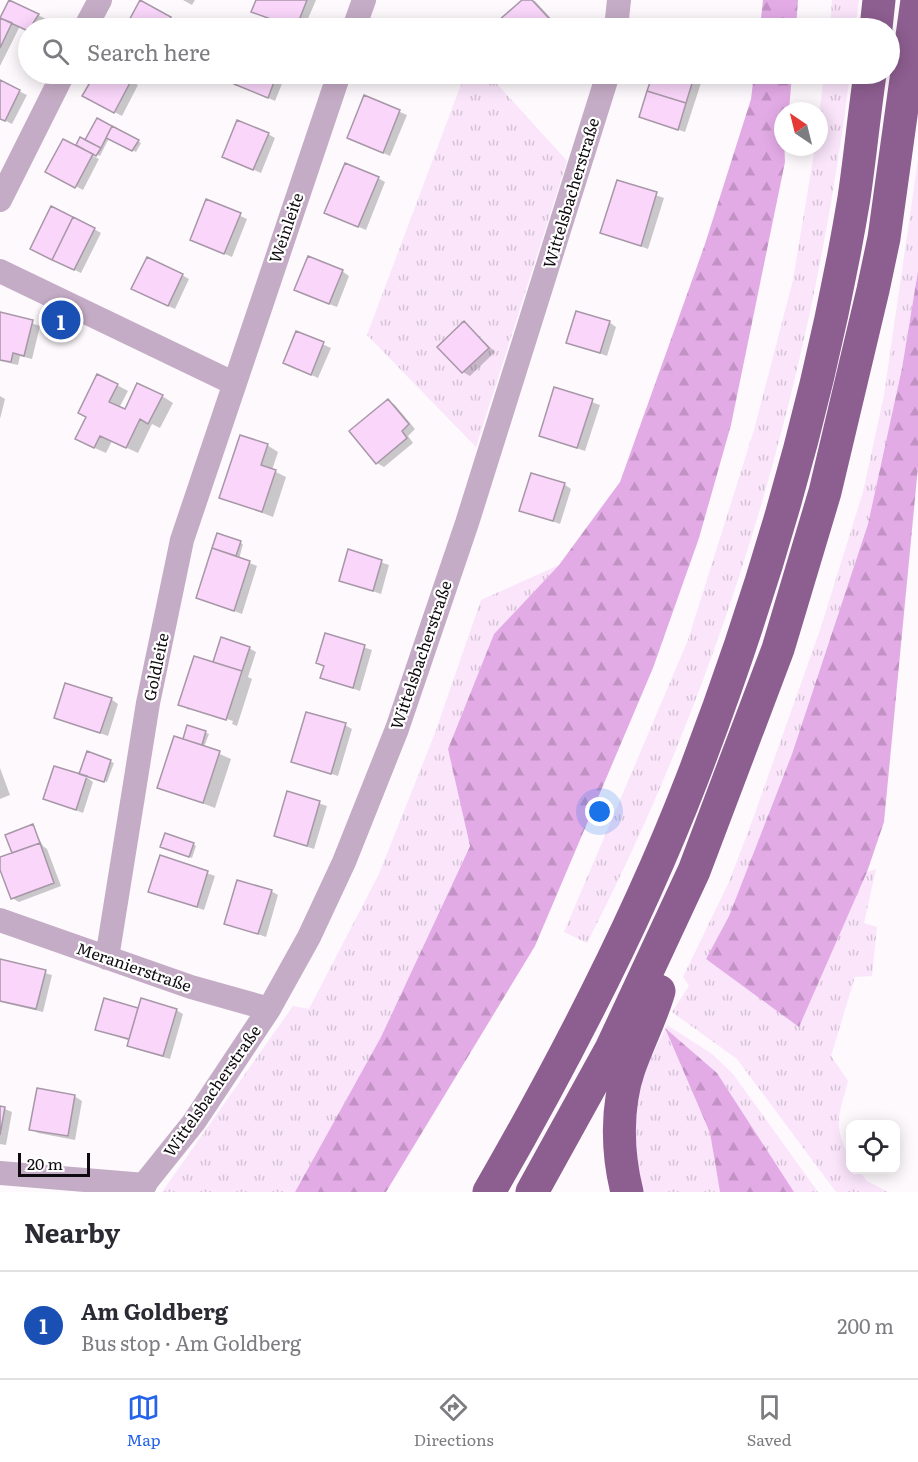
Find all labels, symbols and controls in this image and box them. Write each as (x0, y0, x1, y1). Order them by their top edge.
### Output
search box (18, 18, 900, 84)
icon: search (39, 35, 72, 68)
text: Search here (87, 35, 210, 68)
north arrow (774, 102, 828, 156)
street label: Wittelsbacherstraße (536, 115, 604, 271)
street label: Weinleite (262, 189, 308, 266)
pin: 1 (42, 298, 80, 342)
street label: Wittelsbacherstraße (383, 577, 457, 732)
street label: Goldleite (136, 630, 174, 703)
your location (585, 797, 614, 826)
street label: Meranierstraße (74, 935, 195, 997)
street label: Wittelsbacherstraße (157, 1020, 266, 1161)
map controls (846, 1120, 900, 1174)
button: locate (846, 1120, 900, 1174)
scale bar (18, 1150, 90, 1178)
text: 20 m (27, 1151, 63, 1175)
text: Nearby (24, 1212, 120, 1251)
text: Am Goldberg (81, 1294, 228, 1327)
text: 1 (39, 1310, 48, 1340)
text: 200 m (837, 1310, 894, 1340)
text: Bus stop · Am Goldberg (81, 1327, 301, 1357)
tab: Map (127, 1391, 161, 1451)
tab: Directions (414, 1391, 494, 1451)
tab: Saved (747, 1391, 791, 1451)

